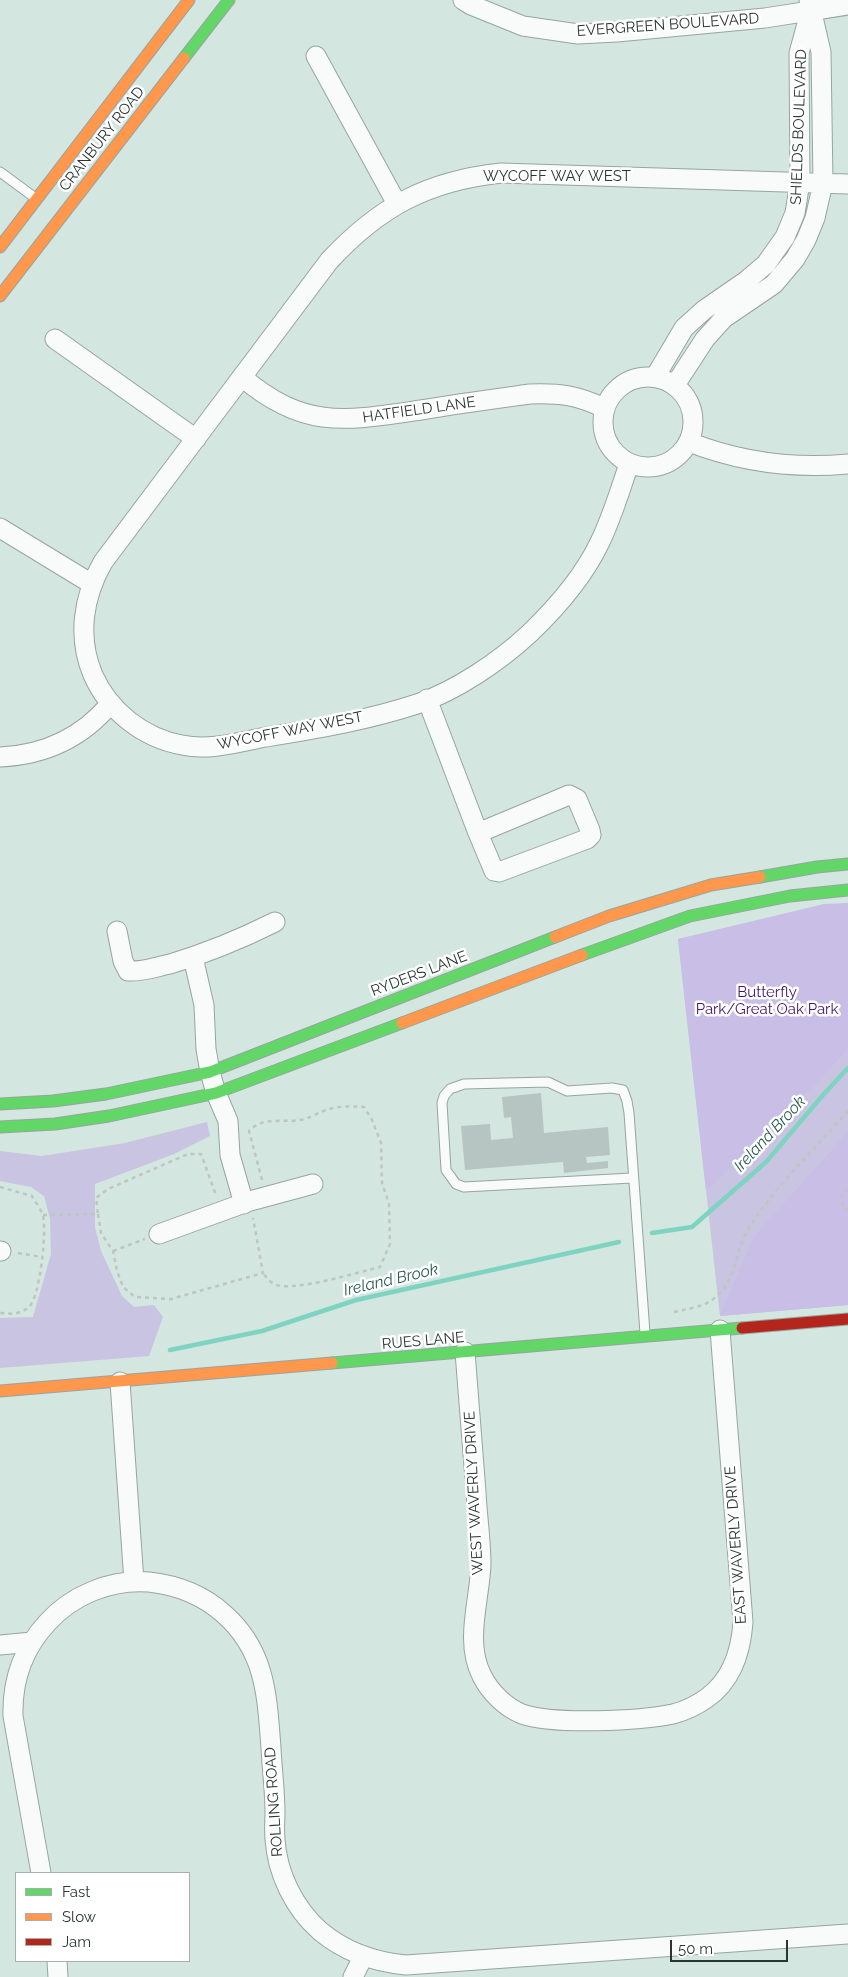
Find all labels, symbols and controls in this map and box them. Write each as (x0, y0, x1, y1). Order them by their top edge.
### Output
street label: EVERGREEN BOULEVARD (576, 10, 760, 40)
street label: SHIELDS BOULEVARD (787, 49, 811, 205)
street label: CRANBURY ROAD (56, 83, 148, 195)
street label: WYCOFF WAY WEST (483, 167, 631, 185)
street label: HATFIELD LANE (361, 393, 477, 427)
street label: WYCOFF WAY WEST (216, 708, 364, 754)
street label: RYDERS LANE (368, 947, 470, 1001)
park label: Butterfly Park/Great Oak Park (696, 983, 838, 1018)
water label: Ireland Brook (730, 1092, 810, 1176)
water label: Ireland Brook (342, 1260, 440, 1300)
street label: RUES LANE (381, 1328, 465, 1354)
street label: WEST WAVERLY DRIVE (461, 1411, 487, 1575)
street label: EAST WAVERLY DRIVE (721, 1465, 751, 1625)
street label: ROLLING ROAD (261, 1747, 287, 1857)
legend (15, 1872, 190, 1962)
text: Fast (62, 1883, 90, 1901)
text: Slow (62, 1908, 96, 1926)
scale bar (673, 1930, 790, 1962)
text: Jam (62, 1933, 91, 1951)
text: 50 m (678, 1940, 713, 1958)

